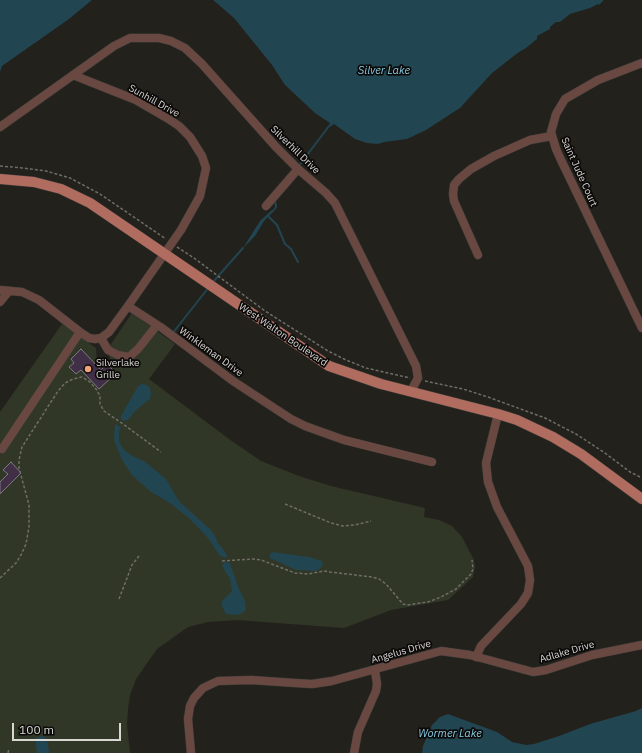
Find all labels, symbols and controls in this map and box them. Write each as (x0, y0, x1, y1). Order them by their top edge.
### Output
water label: Silver Lake (358, 64, 410, 78)
street label: Sunhill Drive (126, 82, 182, 120)
street label: Silverhill Drive (268, 123, 322, 177)
street label: Saint Jude Court (558, 136, 600, 208)
street label: West Walton Boulevard (236, 301, 330, 369)
street label: Winkleman Drive (177, 325, 245, 379)
place label: Silverlake Grille (96, 357, 140, 380)
marker: Silverlake Grille (83, 364, 93, 374)
street label: Angelus Drive (370, 638, 432, 666)
street label: Adlake Drive (538, 638, 596, 666)
scale bar (14, 715, 123, 741)
text: 100 m (19, 722, 54, 737)
water label: Wormer Lake (418, 727, 482, 741)

